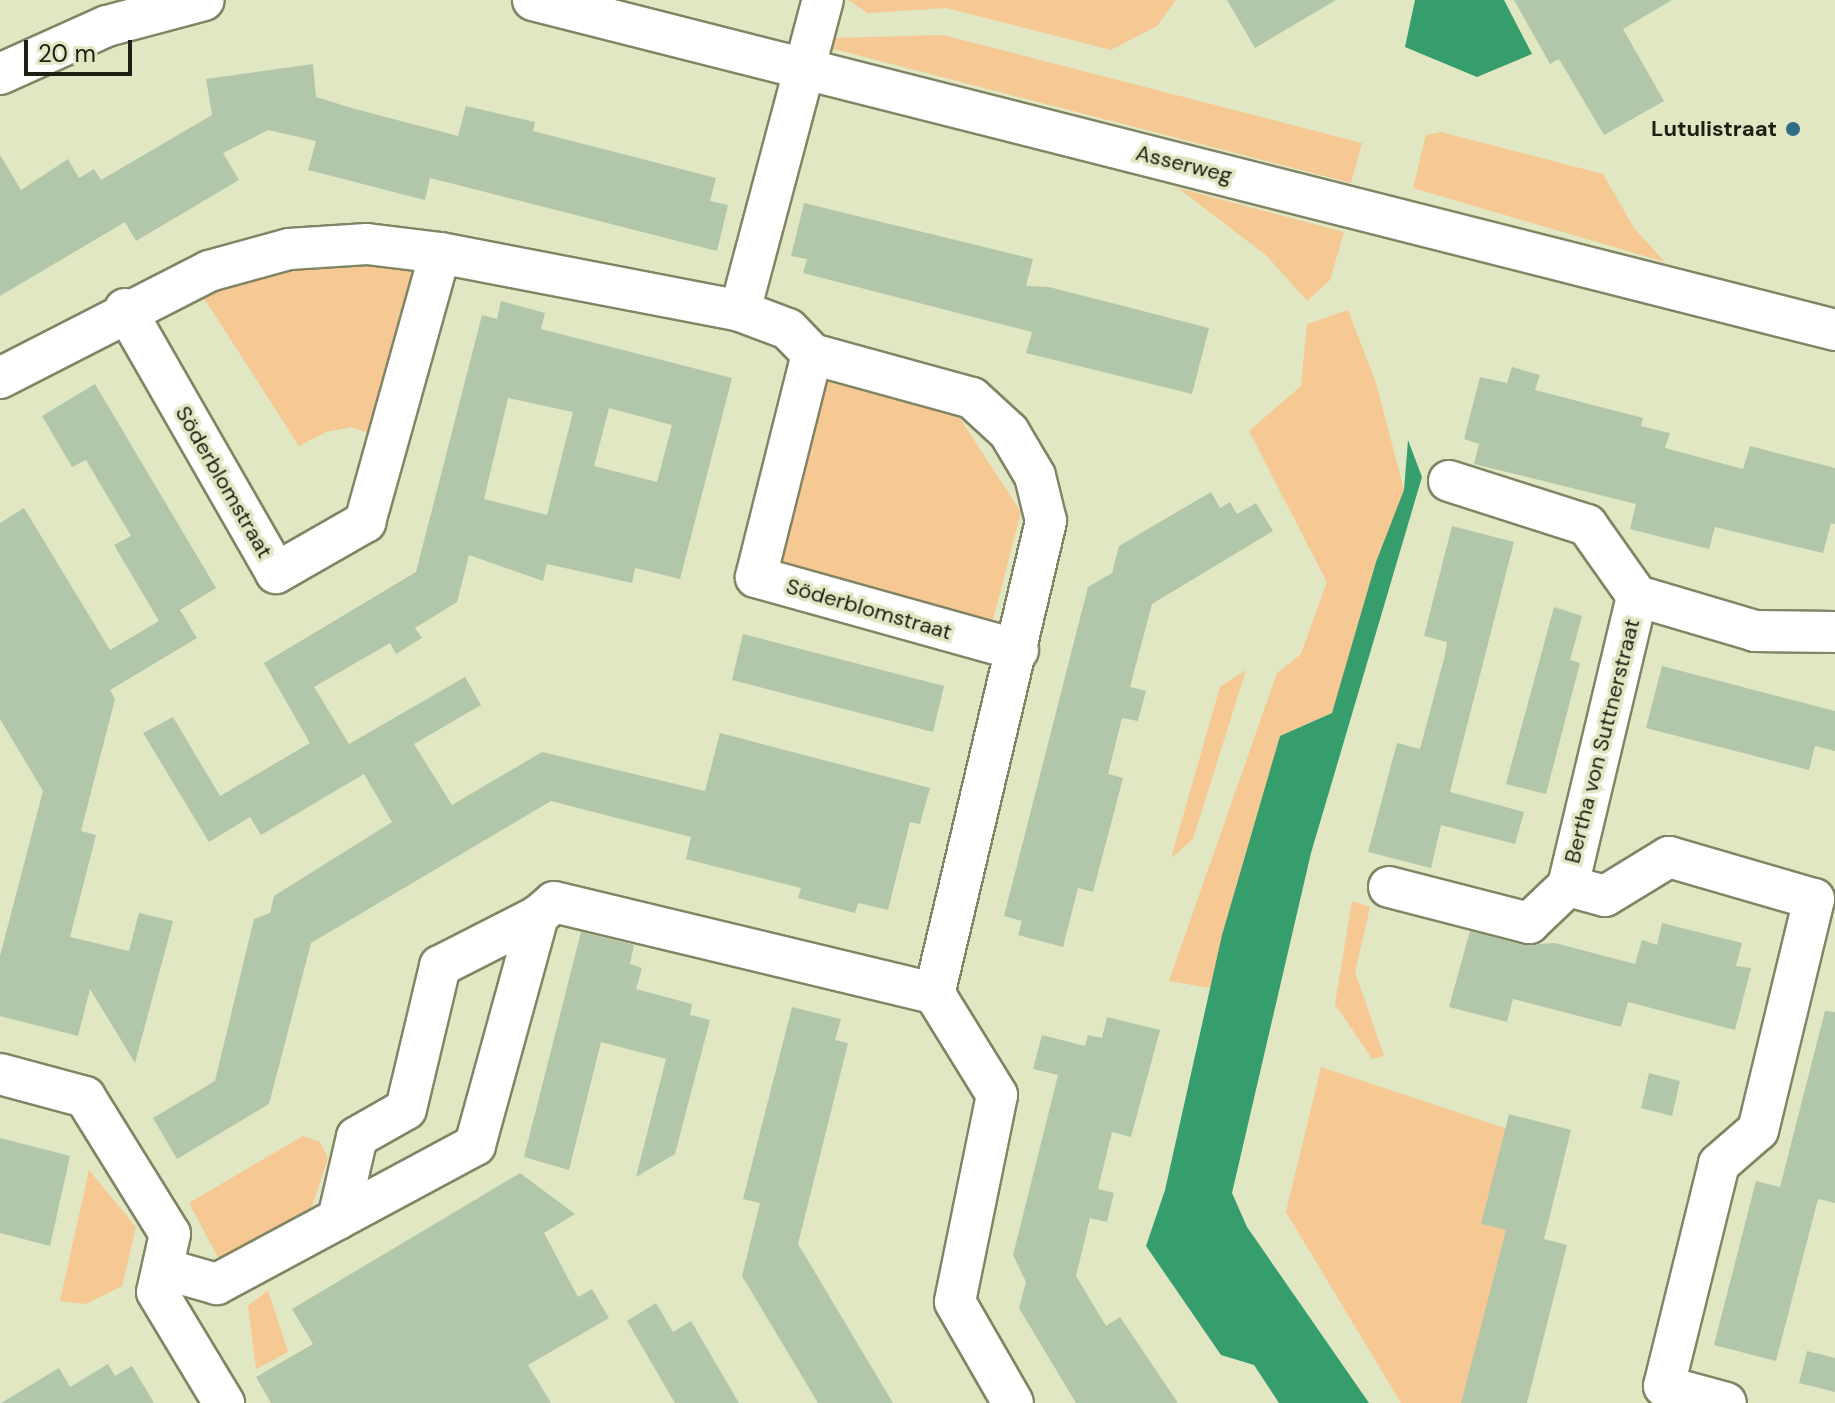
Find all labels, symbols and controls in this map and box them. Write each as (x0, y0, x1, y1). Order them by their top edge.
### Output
scale bar (28, 24, 136, 74)
text: 20 m (38, 38, 96, 69)
place label: Lutulistraat (1651, 116, 1777, 142)
marker: Lutulistraat (1784, 120, 1802, 138)
street label: Asserweg (1133, 139, 1235, 189)
street label: Söderblomstraat (170, 401, 278, 563)
street label: Söderblomstraat (783, 573, 955, 645)
street label: Bertha von Suttnerstraat (1559, 616, 1645, 866)

